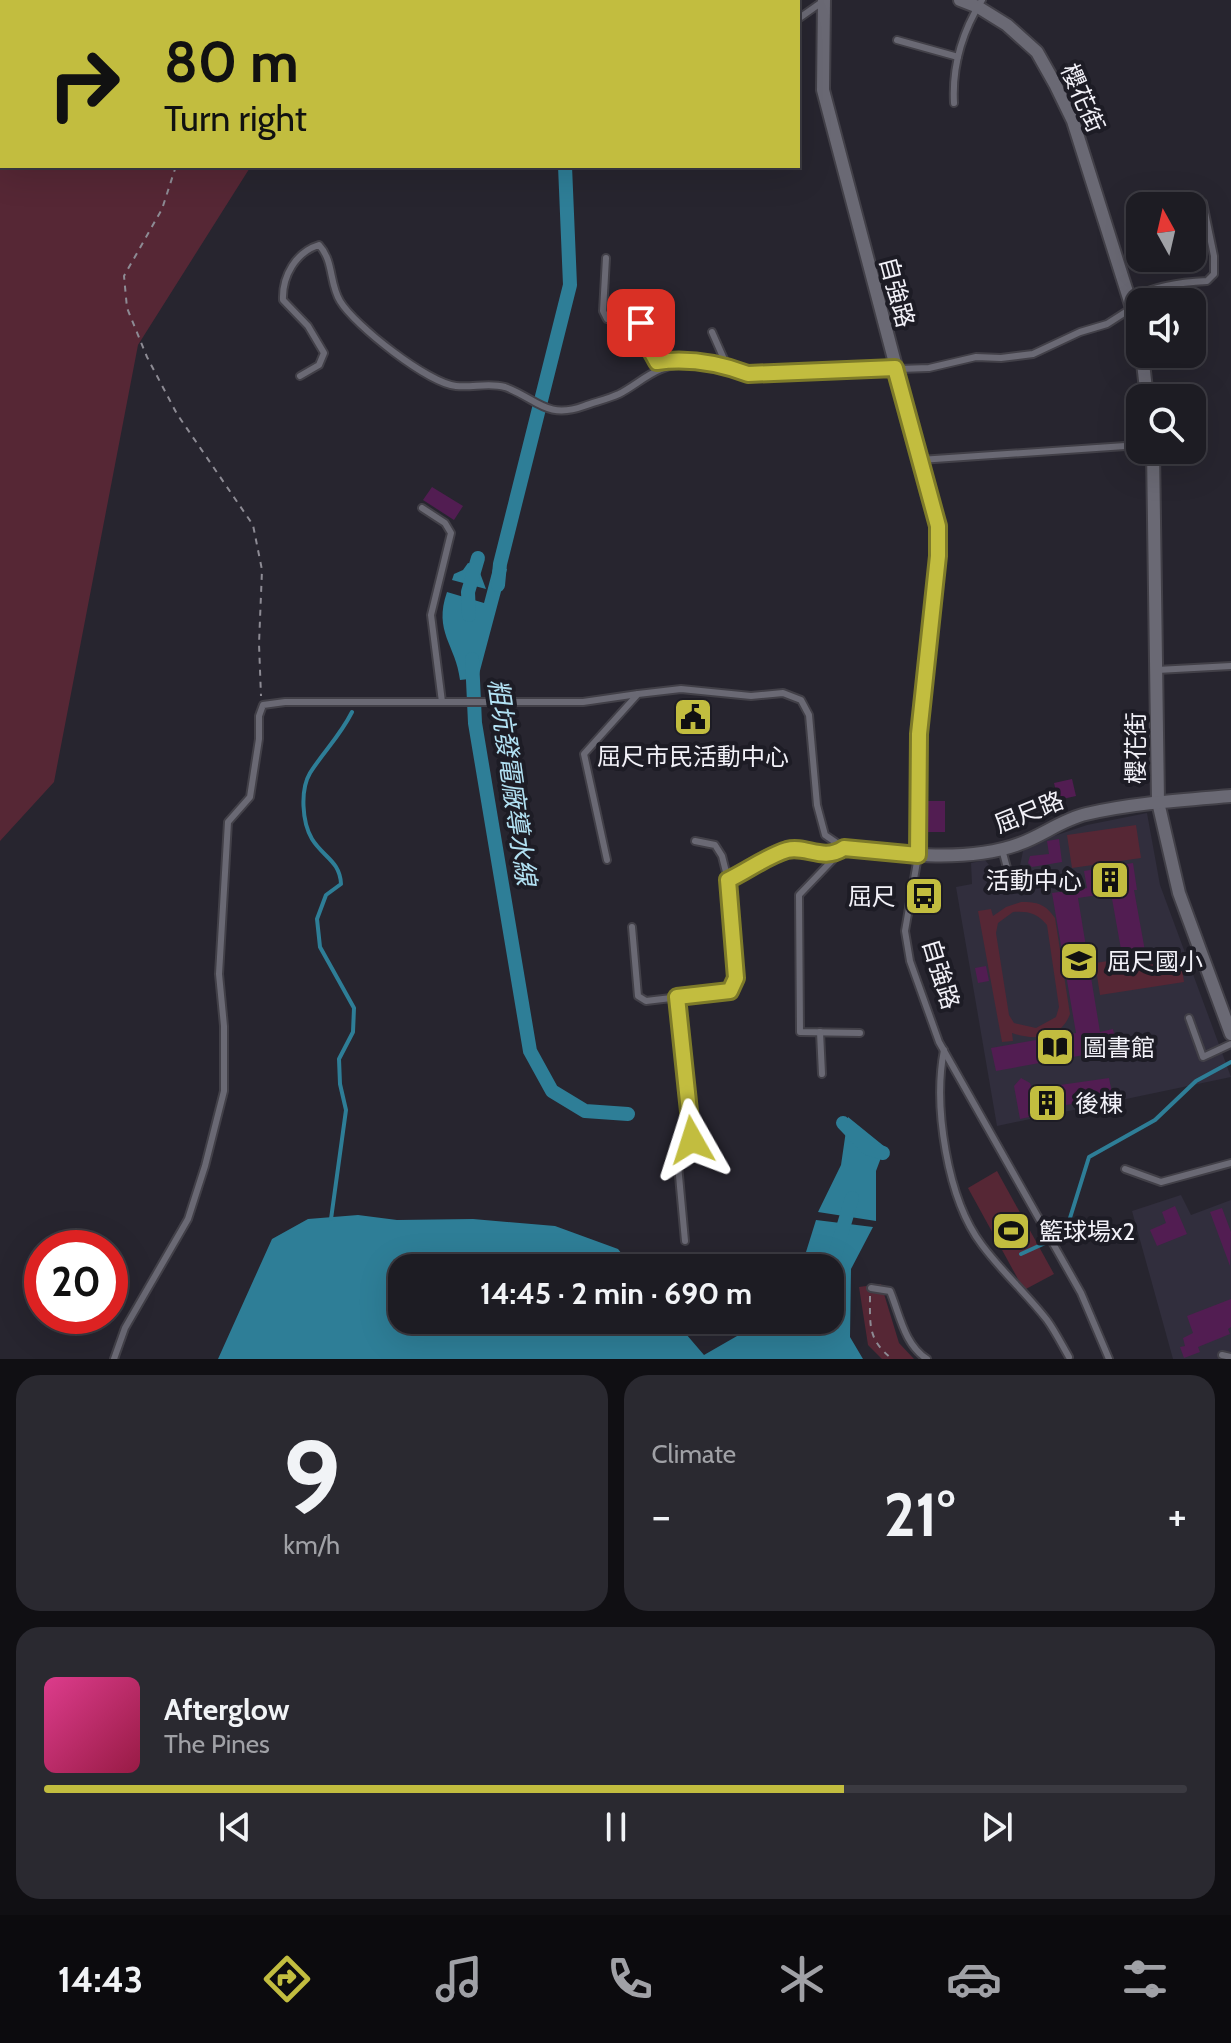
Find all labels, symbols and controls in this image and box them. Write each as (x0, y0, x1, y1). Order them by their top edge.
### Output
text: 80 m (164, 28, 299, 96)
icon: right (32, 32, 136, 136)
street label: 櫻花街 (1055, 59, 1111, 137)
text: Turn right (164, 96, 307, 140)
north arrow (1126, 192, 1206, 272)
map controls (1126, 192, 1206, 464)
street label: 自強路 (874, 253, 920, 331)
button: sound (1126, 288, 1206, 368)
pin (607, 289, 675, 357)
icon: arrive (619, 301, 663, 345)
button: search (1126, 384, 1206, 464)
water label: 粗坑發電廠導水線 (482, 677, 543, 890)
public building icon: 屈尺市民活動中心 (672, 696, 714, 738)
street label: 櫻花街 (1121, 712, 1150, 784)
place label: 屈尺市民活動中心 (597, 742, 789, 771)
street label: 屈尺路 (990, 785, 1068, 839)
building icon: 活動中心 (1089, 859, 1131, 901)
place label: 活動中心 (986, 866, 1082, 895)
bus stop icon: 屈尺 (903, 875, 945, 917)
place label: 屈尺 (848, 882, 896, 911)
street label: 自強路 (917, 935, 965, 1013)
school or university icon: 屈尺國小 (1058, 940, 1100, 982)
place label: 屈尺國小 (1107, 947, 1203, 976)
library icon: 圖書館 (1034, 1026, 1076, 1068)
place label: 圖書館 (1083, 1033, 1155, 1062)
building icon: 後棟 (1026, 1082, 1068, 1124)
place label: 後棟 (1075, 1089, 1123, 1118)
position arrow (650, 1098, 734, 1182)
sports icon: 籃球場x2 (990, 1210, 1032, 1252)
place label: 籃球場x2 (1039, 1217, 1135, 1246)
speed limit sign: 20 (24, 1230, 128, 1334)
text: 14:45 · 2 min · 690 m (480, 1275, 752, 1312)
text: 9 (283, 1414, 341, 1540)
text: Climate (652, 1438, 736, 1470)
text: 21° (884, 1478, 955, 1551)
text: − (652, 1489, 671, 1542)
text: + (1168, 1489, 1187, 1542)
text: km/h (283, 1529, 340, 1561)
text: Afterglow (164, 1691, 290, 1728)
text: The Pines (164, 1728, 270, 1760)
icon: previous (213, 1805, 257, 1849)
icon: pause (594, 1805, 638, 1849)
icon: next (975, 1805, 1019, 1849)
icon: directions (259, 1951, 315, 2007)
icon: music (431, 1951, 487, 2007)
icon: phone (602, 1951, 658, 2007)
icon: climate (774, 1951, 830, 2007)
icon: car (946, 1951, 1002, 2007)
icon: filters (1117, 1951, 1173, 2007)
text: 14:43 (58, 1957, 143, 2001)

